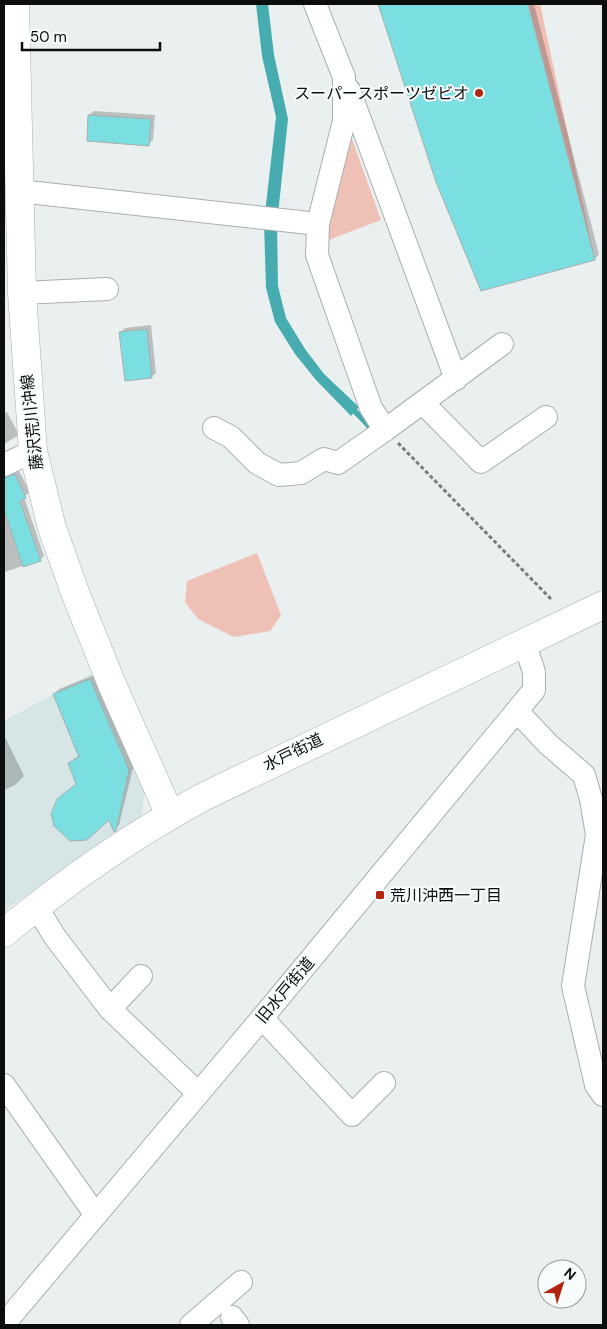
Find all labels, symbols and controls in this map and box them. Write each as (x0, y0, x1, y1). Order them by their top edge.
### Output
scale bar (22, 20, 160, 52)
text: 50 m (30, 27, 67, 47)
place label: スーパースポーツゼビオ (294, 83, 469, 104)
marker: スーパースポーツゼビオ (473, 87, 485, 99)
street label: 藤沢荒川沖線 (17, 373, 47, 471)
street label: 水戸街道 (260, 729, 326, 775)
place label: 荒川沖西一丁目 (390, 885, 502, 906)
marker: 荒川沖西一丁目 (374, 889, 386, 901)
street label: 旧水戸街道 (251, 953, 319, 1027)
north arrow (537, 1259, 587, 1309)
text: N (561, 1264, 580, 1284)

